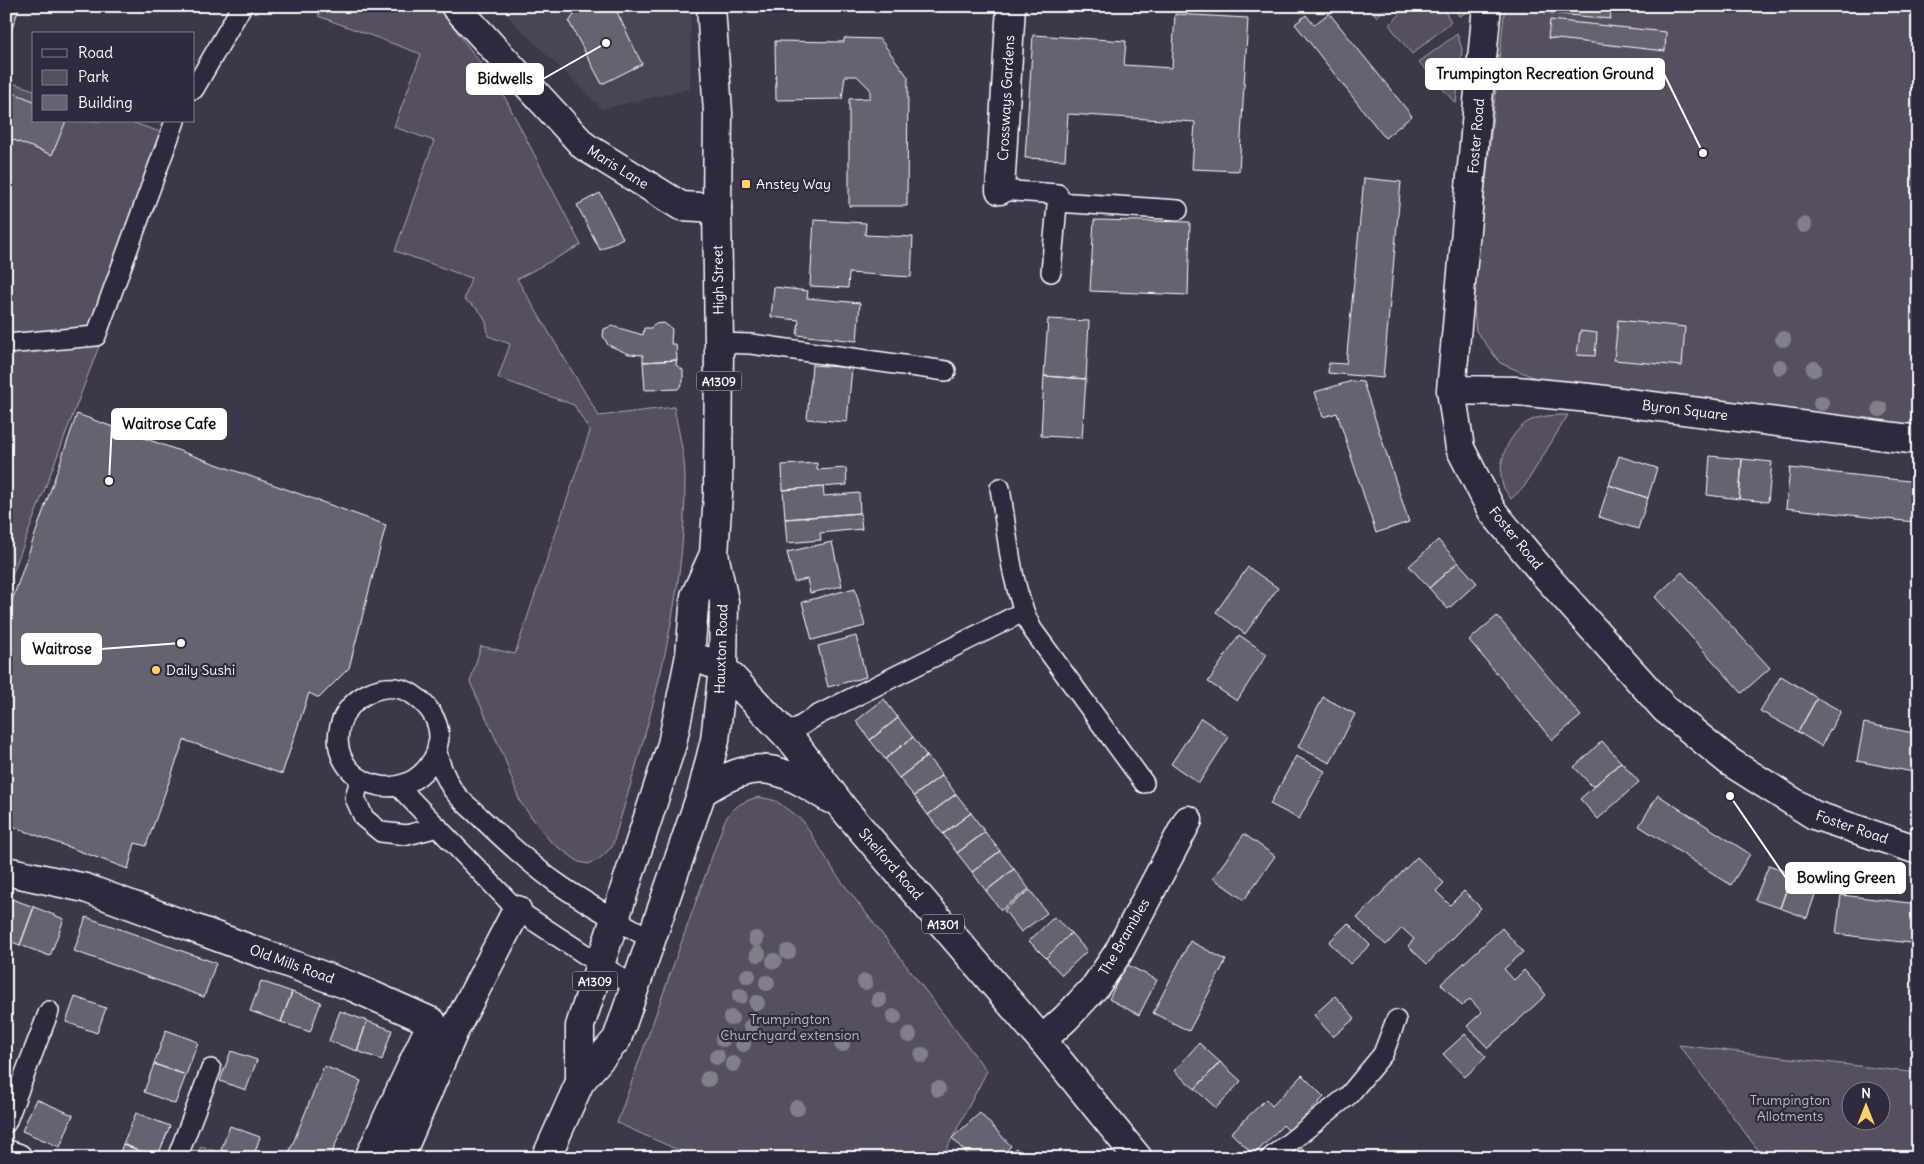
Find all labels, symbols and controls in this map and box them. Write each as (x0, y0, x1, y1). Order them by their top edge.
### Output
legend (32, 32, 195, 122)
street label: Crossways Gardens (994, 35, 1018, 161)
text: Road (78, 43, 113, 62)
callout: Trumpington Recreation Ground (1426, 59, 1664, 89)
callout: Bidwells (467, 64, 543, 94)
text: Trumpington Recreation Ground (1436, 64, 1654, 84)
text: Park (78, 67, 109, 86)
text: Bidwells (477, 69, 533, 88)
text: Building (78, 93, 133, 112)
street label: Foster Road (1464, 98, 1488, 174)
street label: Maris Lane (584, 141, 652, 193)
place label: Anstey Way (756, 175, 831, 193)
marker: Anstey Way (740, 178, 752, 190)
street label: High Street (708, 245, 728, 315)
road number: A1309 (696, 372, 742, 391)
street label: Byron Square (1641, 396, 1729, 424)
callout: Waitrose Cafe (112, 409, 226, 439)
text: Waitrose Cafe (122, 414, 216, 433)
street label: Foster Road (1485, 503, 1547, 573)
street label: Hauxton Road (710, 604, 732, 694)
callout: Waitrose (22, 634, 101, 664)
text: Waitrose (32, 639, 92, 658)
place label: Daily Sushi (166, 661, 235, 679)
marker: Daily Sushi (150, 664, 162, 676)
street label: Foster Road (1813, 806, 1891, 848)
street label: Shelford Road (855, 825, 927, 903)
callout: Bowling Green (1786, 863, 1905, 893)
text: Bowling Green (1797, 868, 1896, 888)
street label: The Brambles (1095, 895, 1153, 979)
road number: A1301 (922, 914, 964, 934)
street label: Old Mills Road (247, 940, 337, 988)
road number: A1309 (572, 971, 618, 990)
park label: Trumpington Churchyard extension (720, 1010, 860, 1044)
north arrow (1842, 1082, 1892, 1132)
text: N (1861, 1084, 1871, 1102)
park label: Trumpington Allotments (1750, 1091, 1830, 1125)

